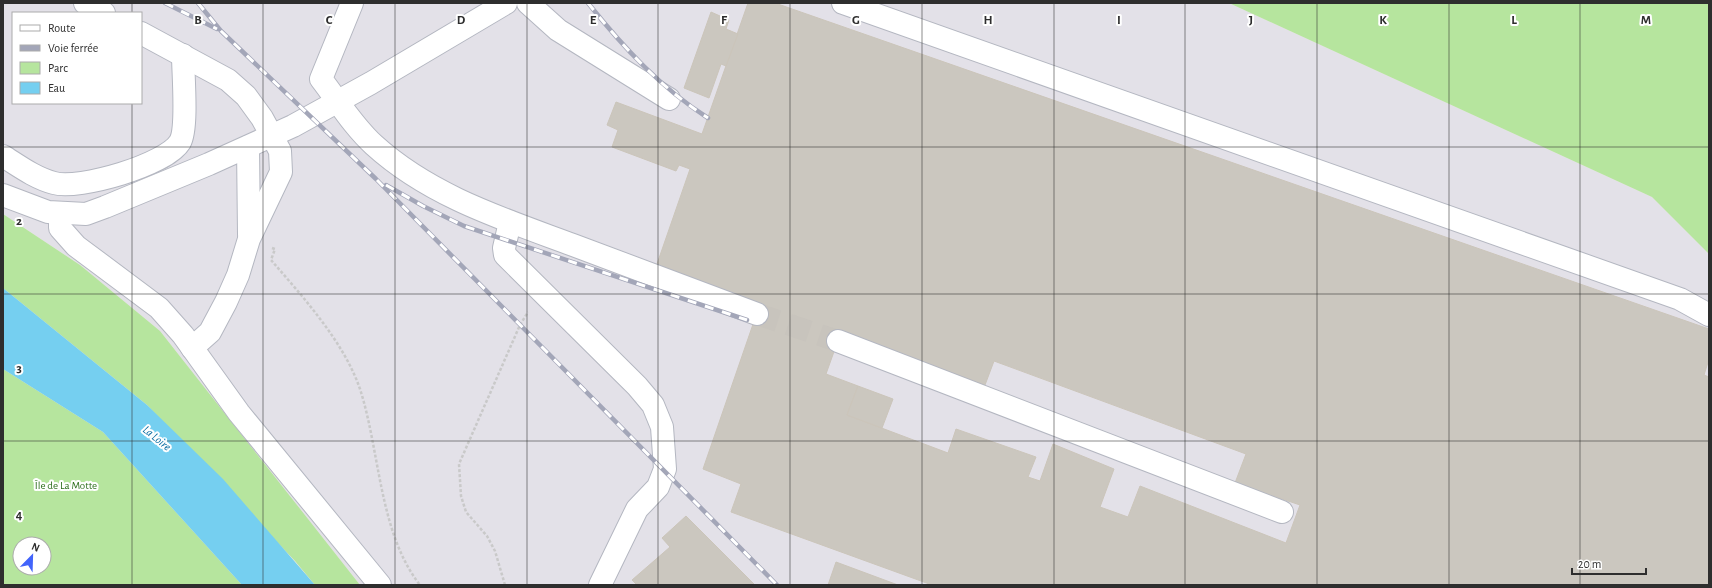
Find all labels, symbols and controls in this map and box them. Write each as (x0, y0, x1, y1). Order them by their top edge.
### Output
legend (12, 12, 142, 104)
text: B (194, 14, 202, 27)
text: C (326, 14, 333, 27)
text: D (457, 14, 466, 27)
text: E (590, 14, 597, 27)
text: F (721, 14, 728, 27)
text: G (852, 14, 860, 27)
text: H (983, 14, 993, 27)
text: I (1117, 14, 1121, 27)
text: J (1249, 14, 1253, 27)
text: K (1379, 14, 1387, 27)
text: L (1511, 14, 1517, 27)
text: M (1641, 14, 1651, 27)
text: Route (48, 22, 75, 34)
text: Voie ferrée (48, 42, 98, 54)
text: Parc (48, 62, 68, 74)
text: Eau (48, 82, 65, 94)
text: 2 (16, 215, 22, 228)
text: 3 (16, 362, 22, 375)
water label: La Loire (141, 423, 174, 453)
park label: Île de La Motte (35, 480, 97, 491)
text: 4 (16, 509, 23, 522)
north arrow (12, 536, 52, 576)
text: N (30, 541, 41, 554)
scale bar (1572, 550, 1646, 576)
text: 20 m (1578, 558, 1601, 570)

